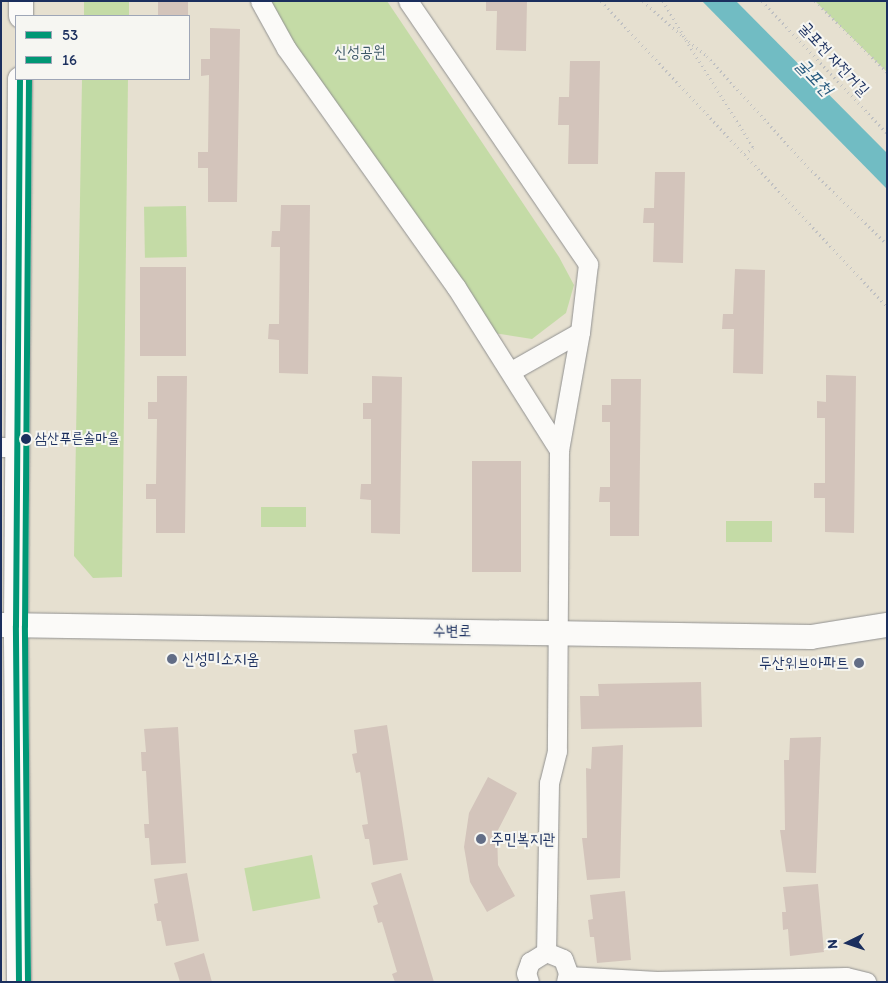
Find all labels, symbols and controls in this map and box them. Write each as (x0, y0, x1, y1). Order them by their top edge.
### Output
legend (15, 15, 190, 80)
street label: 굴포천 자전거길 (795, 18, 873, 100)
text: 53 (62, 26, 78, 44)
park label: 신성공원 (334, 42, 386, 62)
text: 16 (62, 51, 77, 69)
water label: 굴포천 (791, 54, 837, 100)
place label: 삼산푸른솔마을 (35, 430, 119, 448)
marker: 삼산푸른솔마을 (21, 434, 31, 444)
street label: 수변로 (433, 621, 471, 641)
place label: 신성미소지움 (182, 649, 259, 669)
marker: 신성미소지움 (166, 653, 178, 665)
place label: 두산위브아파트 (759, 653, 849, 673)
marker: 두산위브아파트 (853, 657, 865, 669)
place label: 주민복지관 (491, 829, 555, 849)
marker: 주민복지관 (475, 833, 487, 845)
north arrow (823, 918, 873, 968)
text: N (824, 939, 841, 949)

